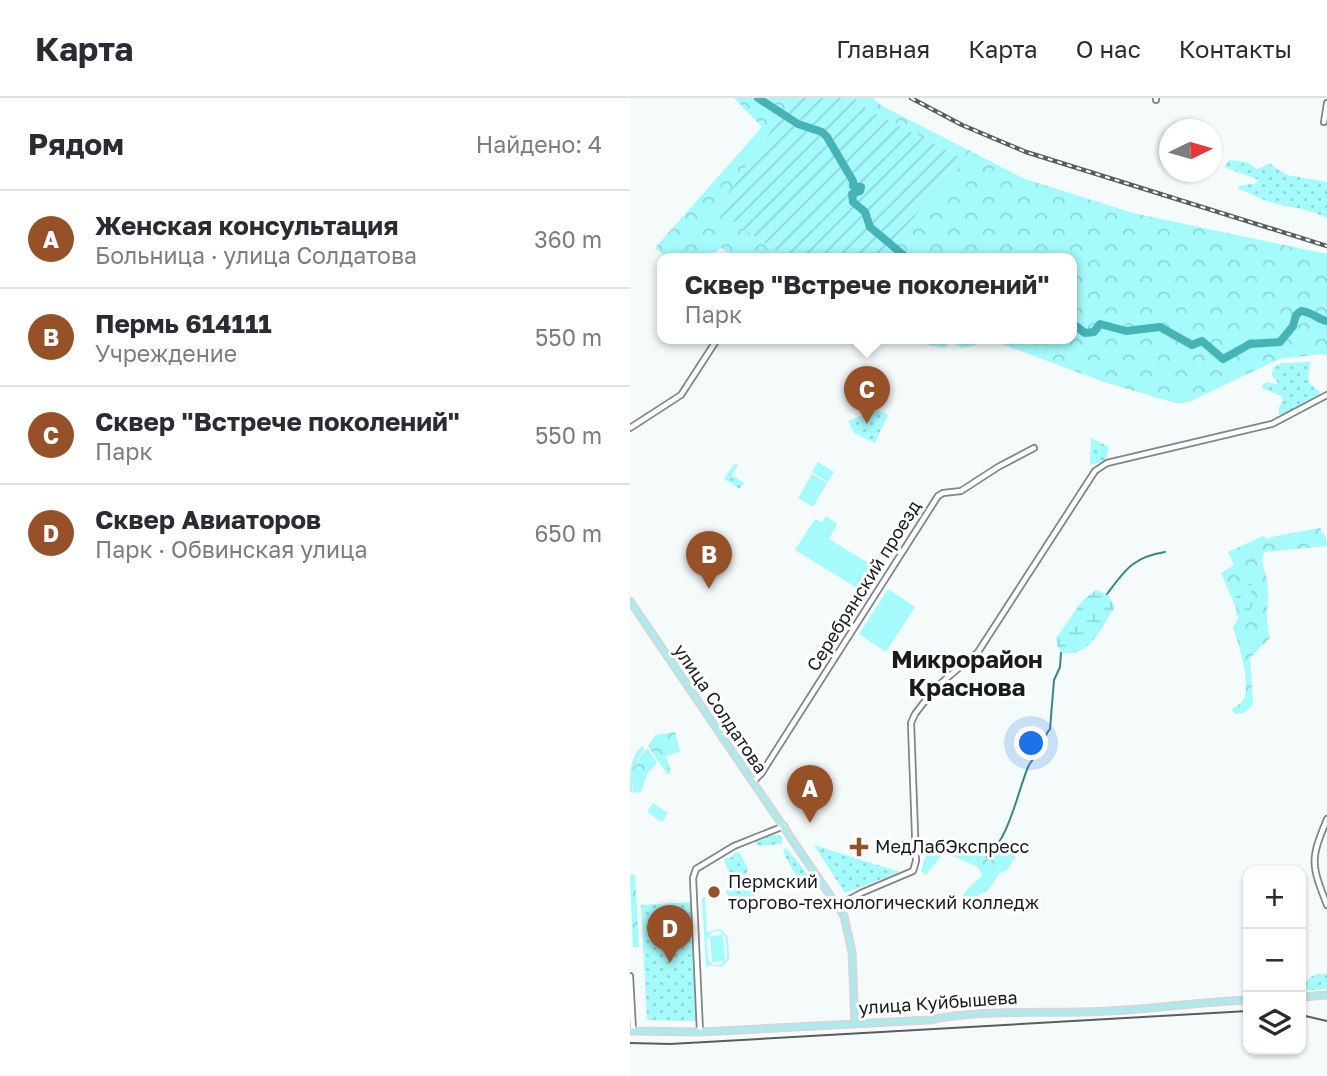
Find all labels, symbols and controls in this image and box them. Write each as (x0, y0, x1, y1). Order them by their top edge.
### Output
text: Карта (35, 29, 134, 68)
text: Главная (836, 34, 930, 63)
text: Карта (968, 34, 1038, 63)
text: О нас (1076, 34, 1141, 63)
text: Контакты (1179, 34, 1292, 63)
north arrow (1159, 119, 1222, 182)
text: Рядом (28, 126, 124, 162)
text: Найдено: 4 (476, 130, 602, 158)
text: Женская консультация (95, 210, 398, 241)
text: A (43, 225, 59, 253)
text: 360 m (534, 225, 602, 253)
text: Больница · улица Солдатова (95, 241, 417, 269)
popup (657, 253, 1077, 344)
text: Сквер "Встрече поколений" (685, 269, 1049, 300)
text: Парк (685, 300, 742, 328)
text: Пермь 614111 (95, 308, 272, 339)
text: B (43, 323, 59, 351)
text: 550 m (535, 323, 602, 351)
text: Учреждение (95, 339, 237, 367)
pin: C (844, 366, 890, 424)
text: Сквер "Встрече поколений" (95, 406, 460, 437)
text: C (43, 421, 59, 449)
text: 550 m (535, 421, 602, 449)
text: Парк (95, 437, 153, 465)
street label: Серебрянский проезд (802, 496, 925, 675)
text: Сквер Авиаторов (95, 504, 321, 535)
text: D (43, 519, 59, 547)
text: 650 m (534, 519, 602, 547)
pin: B (686, 531, 732, 589)
text: Парк · Обвинская улица (95, 535, 368, 563)
street label: улица Солдатова (669, 639, 772, 777)
district label: Микрорайон Краснова (891, 644, 1043, 701)
your location (1014, 726, 1048, 760)
pin: A (787, 765, 833, 823)
place label: МедЛабЭкспресс (875, 835, 1030, 857)
marker: МедЛабЭкспресс (849, 837, 869, 857)
map controls (1243, 866, 1306, 1055)
button: + (1243, 866, 1306, 929)
place label: Пермский торгово-технологический колледж (728, 870, 1039, 913)
marker: Пермский торгово-технологический колледж (706, 884, 722, 900)
pin: D (647, 905, 693, 963)
button: − (1243, 929, 1306, 992)
street label: улица Куйбышева (858, 985, 1018, 1019)
button: layers (1243, 992, 1306, 1055)

